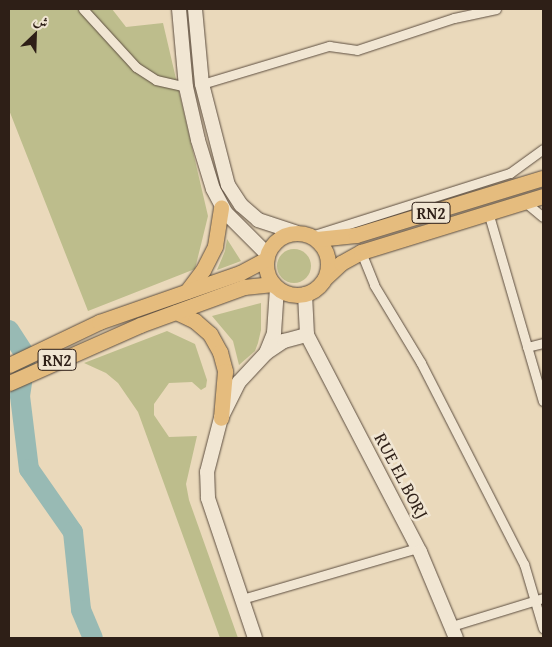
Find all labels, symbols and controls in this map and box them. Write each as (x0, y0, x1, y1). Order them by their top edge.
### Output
text: ش (31, 9, 52, 33)
north arrow (10, 10, 60, 60)
road number: RN2 (411, 200, 451, 227)
road number: RN2 (37, 346, 77, 374)
street label: RUE EL BORJ (369, 429, 433, 523)

